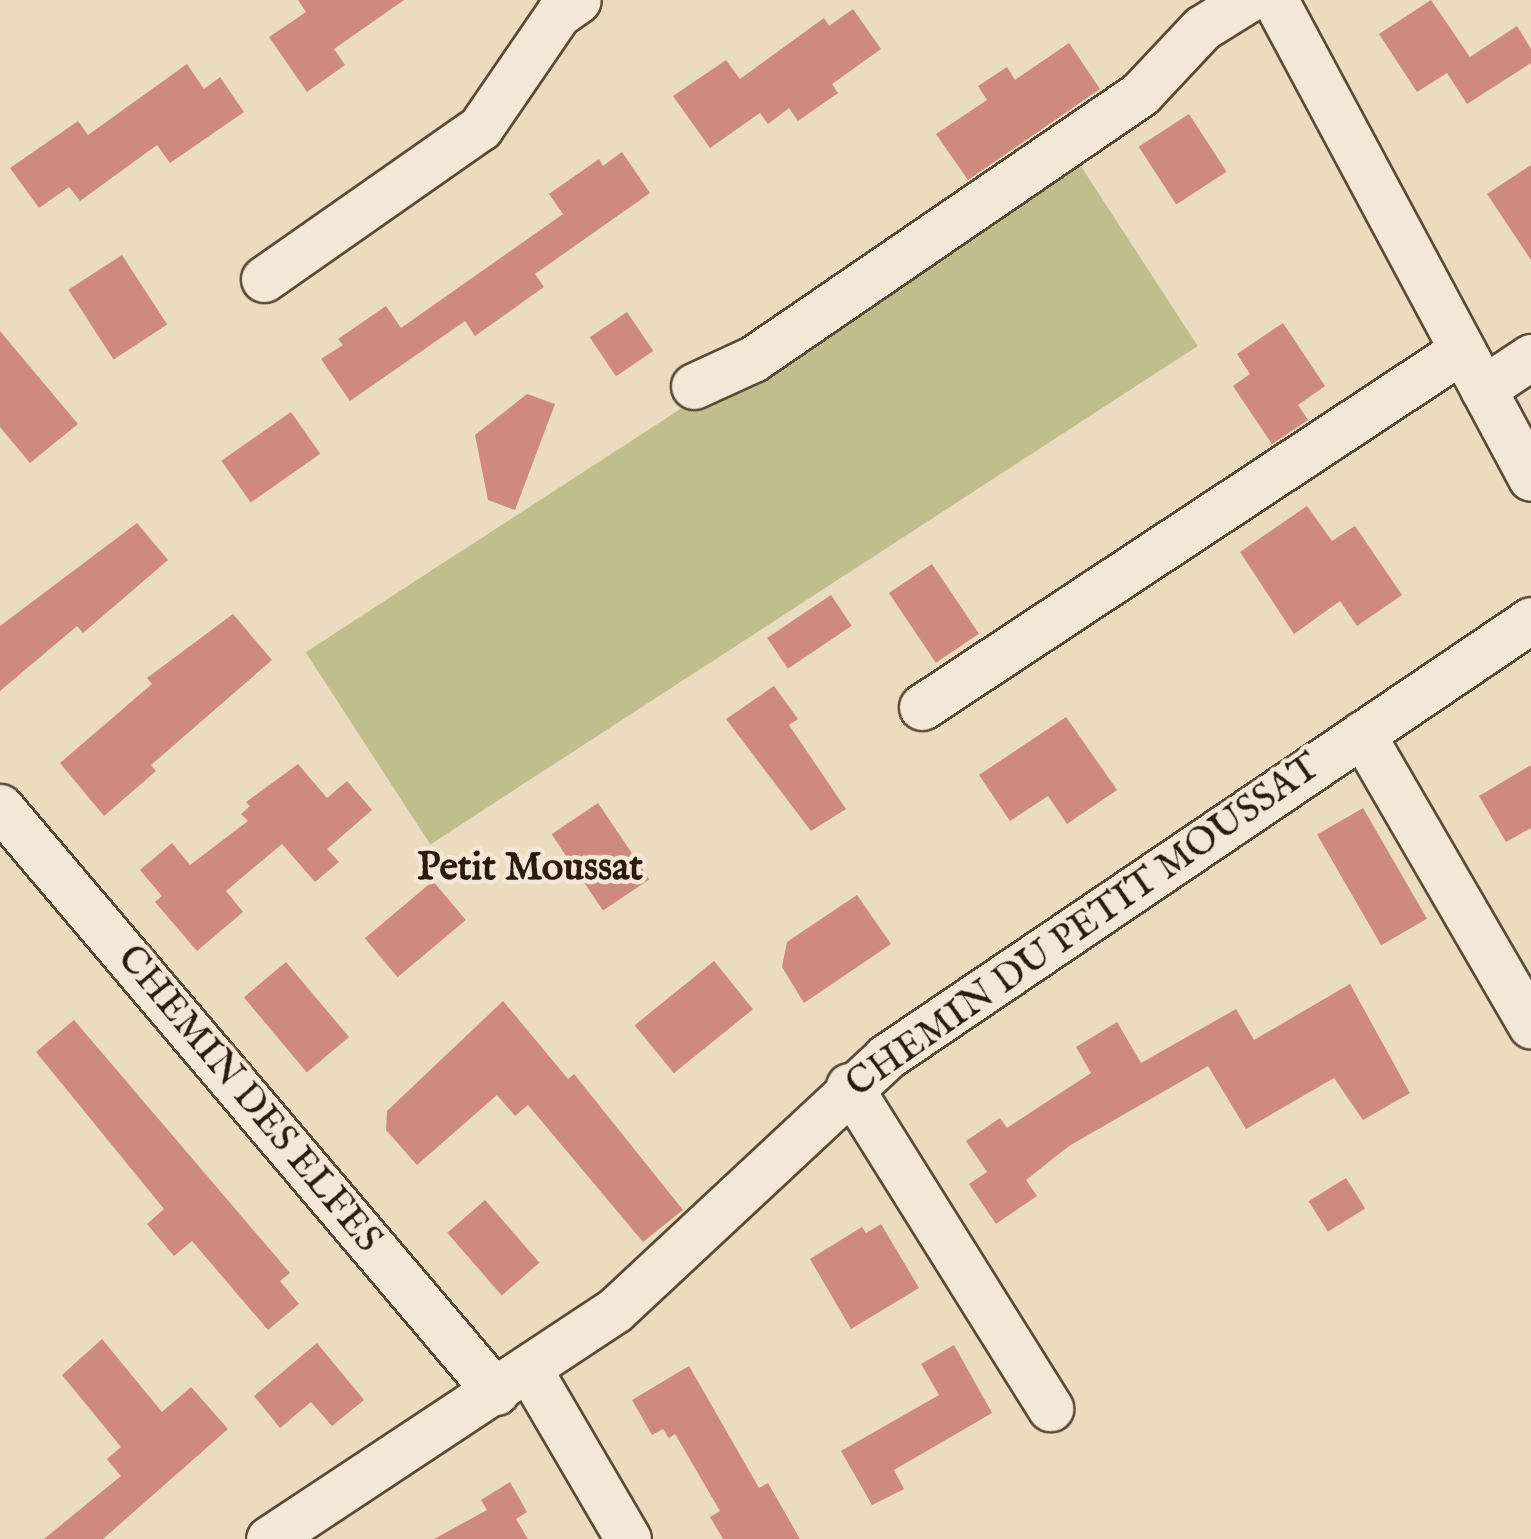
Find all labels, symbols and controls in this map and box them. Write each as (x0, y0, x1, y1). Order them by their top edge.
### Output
street label: CHEMIN DU PETIT MOUSSAT (838, 745, 1330, 1109)
district label: Petit Moussat (417, 845, 643, 893)
street label: CHEMIN DES ELFES (106, 937, 390, 1263)

